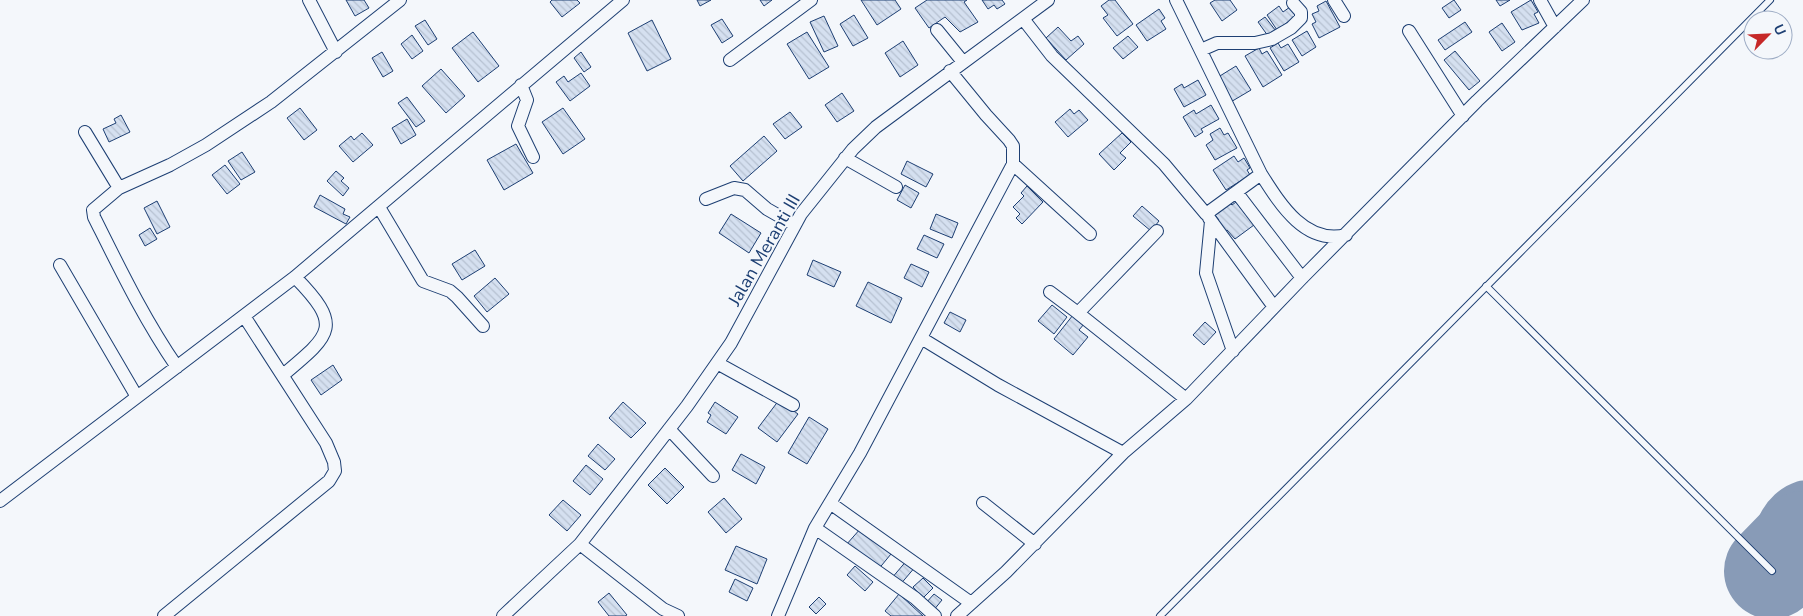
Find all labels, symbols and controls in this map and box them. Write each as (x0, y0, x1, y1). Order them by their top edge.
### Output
north arrow (1743, 10, 1793, 60)
text: U (1769, 21, 1790, 39)
street label: Jalan Meranti III (722, 190, 806, 311)

